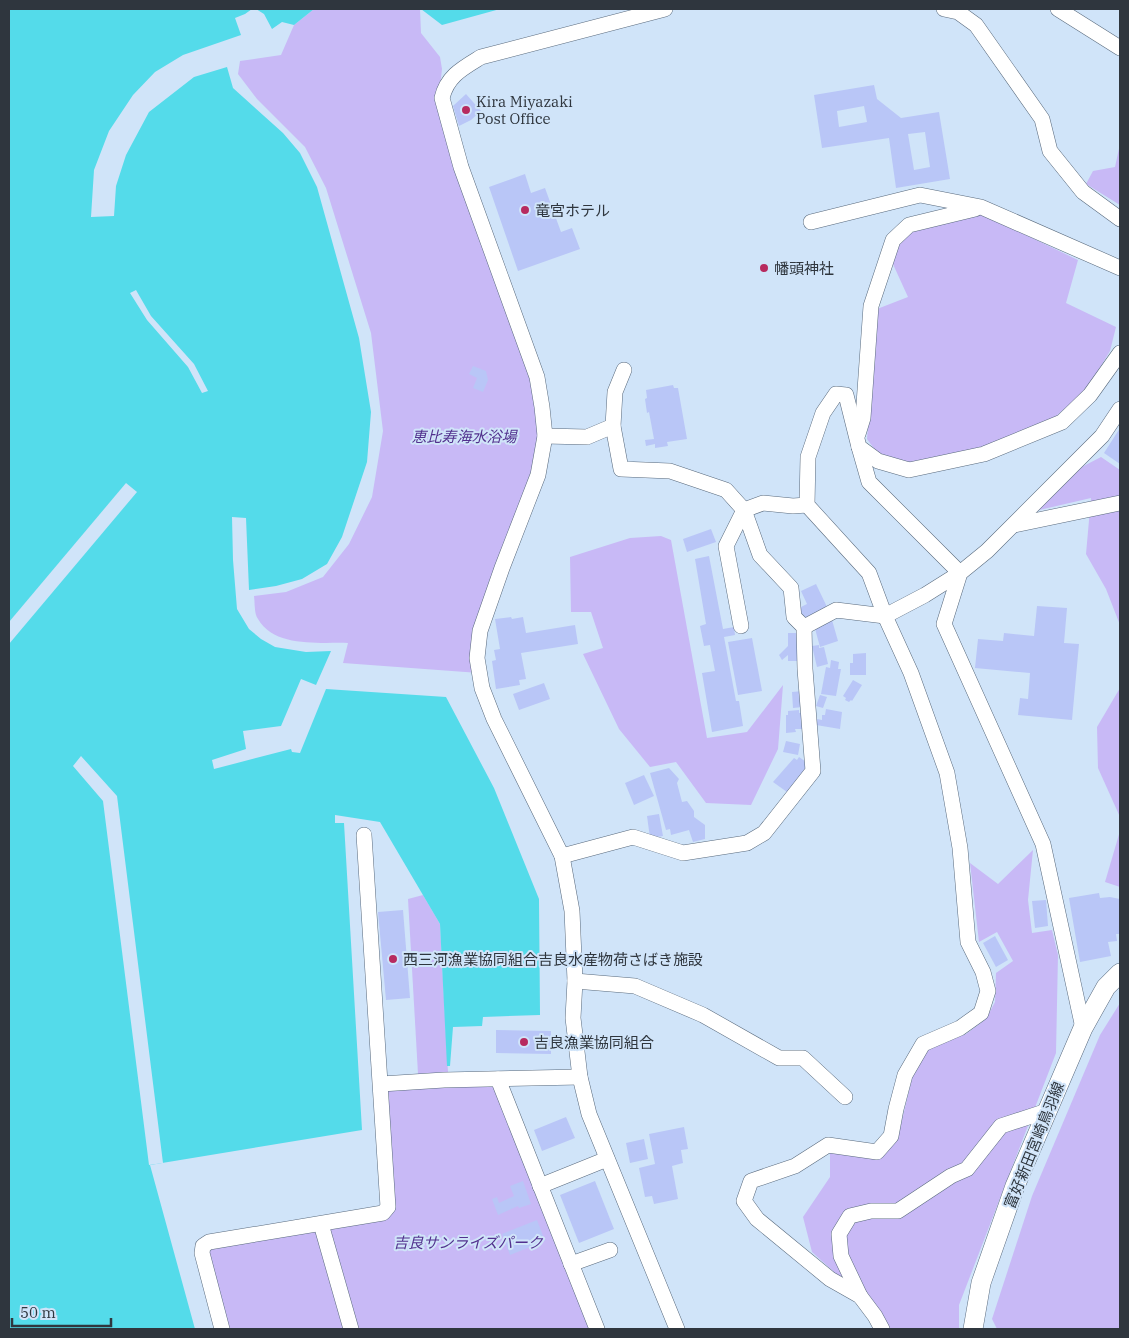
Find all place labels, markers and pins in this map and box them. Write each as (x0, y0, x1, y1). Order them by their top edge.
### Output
place label: Kira Miyazaki Post Office (476, 92, 573, 128)
marker: Kira Miyazaki Post Office (460, 104, 472, 116)
place label: 竜宮ホテル (535, 201, 610, 220)
marker: 竜宮ホテル (519, 204, 531, 216)
place label: 幡頭神社 (774, 259, 834, 278)
marker: 幡頭神社 (758, 262, 770, 274)
place label: 西三河漁業協同組合吉良水産物荷さばき施設 (403, 950, 703, 969)
marker: 西三河漁業協同組合吉良水産物荷さばき施設 (387, 953, 399, 965)
place label: 吉良漁業協同組合 (534, 1033, 654, 1052)
marker: 吉良漁業協同組合 (518, 1036, 530, 1048)

